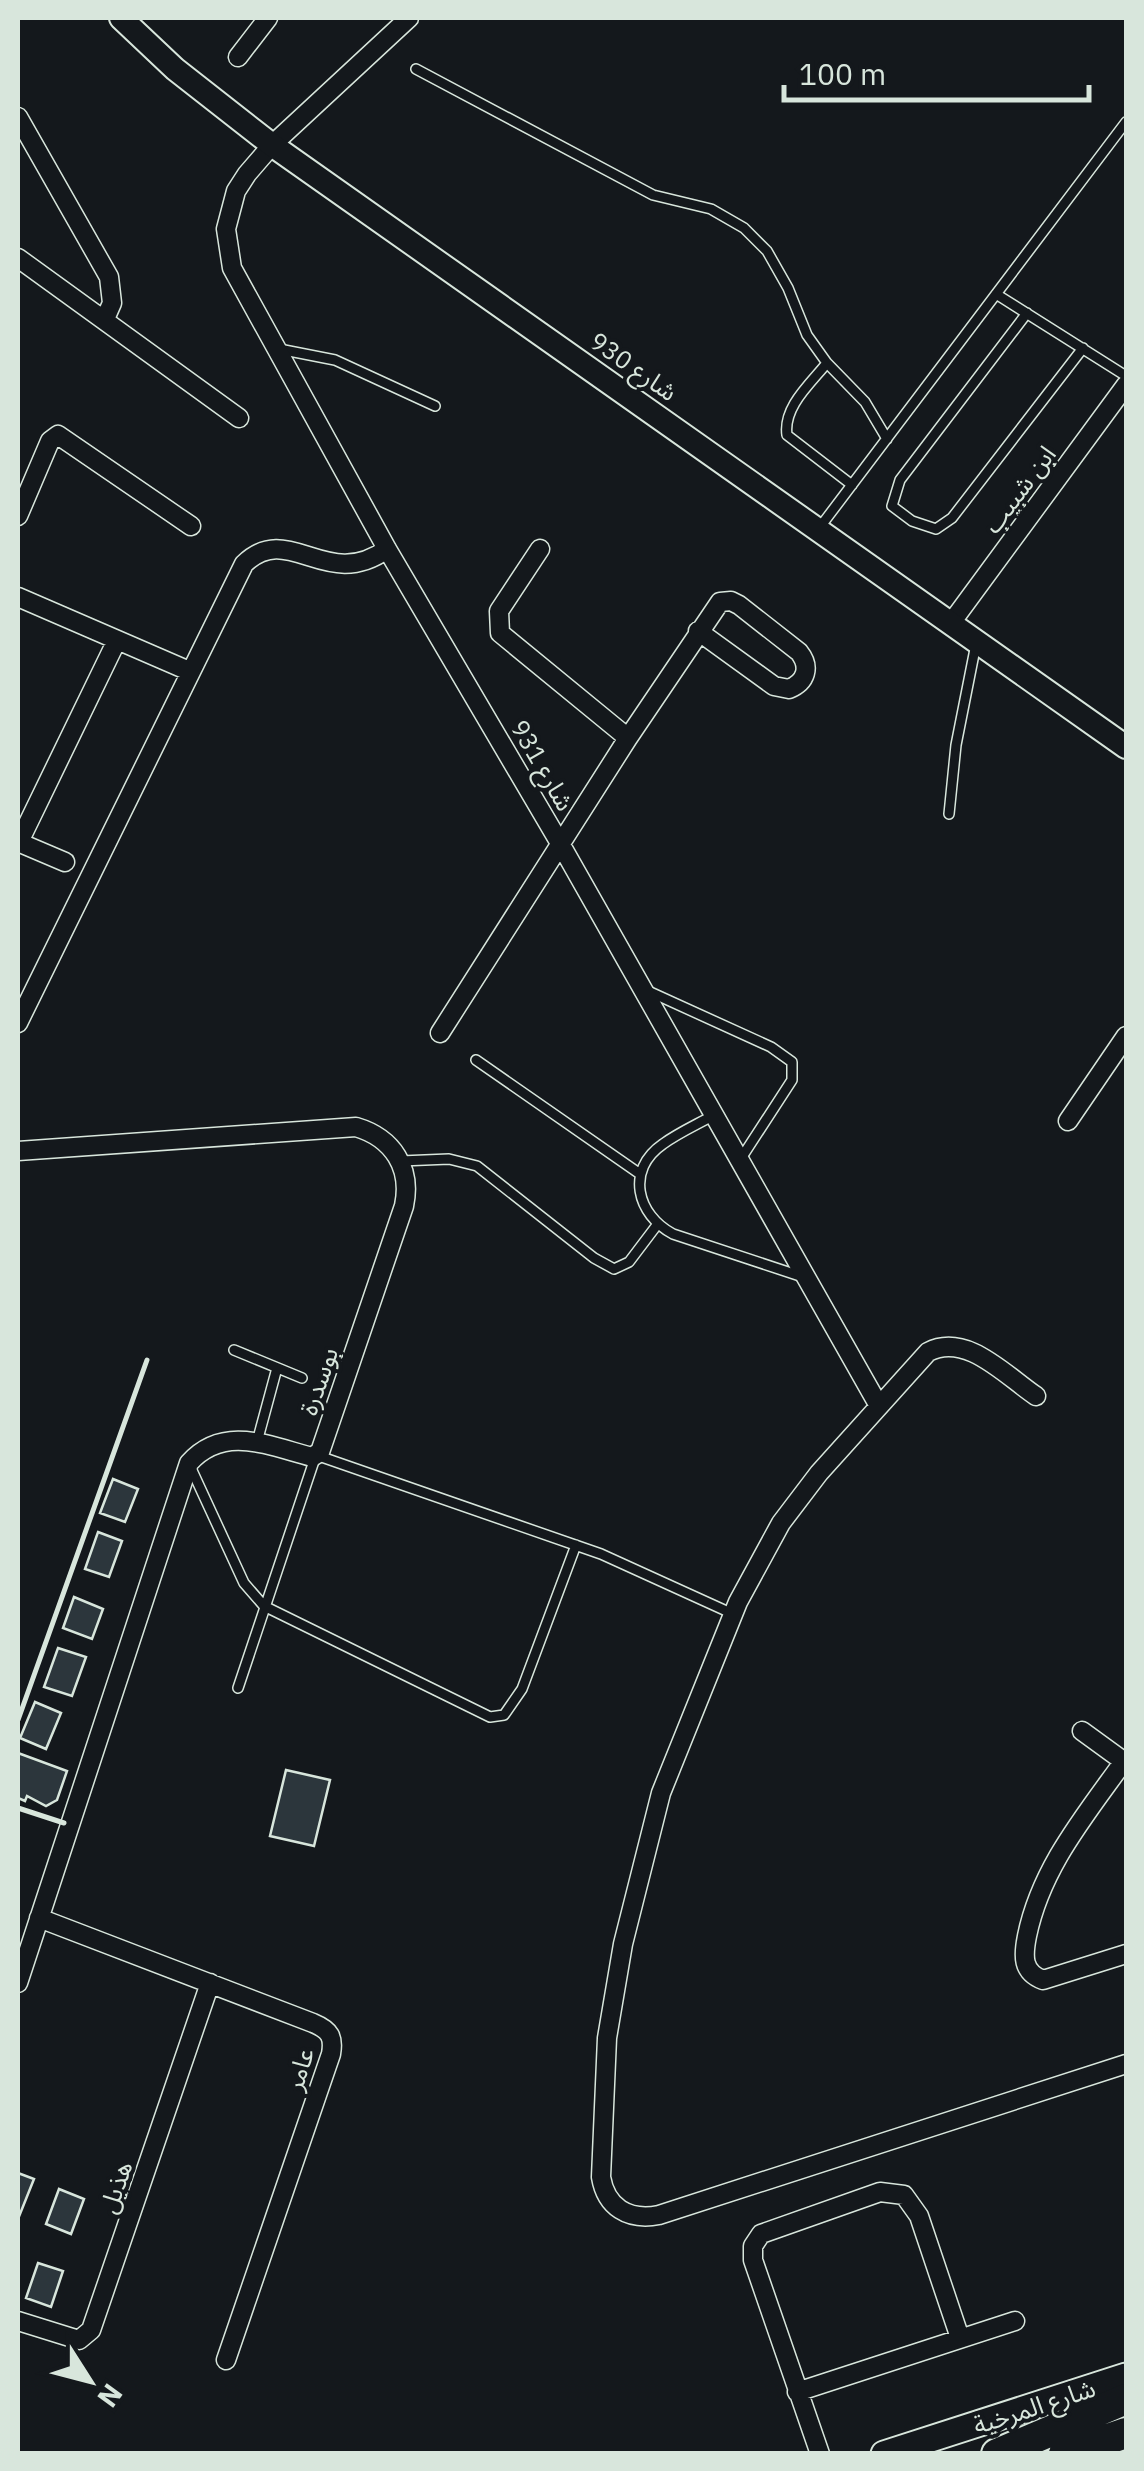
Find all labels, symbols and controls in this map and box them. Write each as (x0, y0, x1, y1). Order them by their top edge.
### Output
scale bar (784, 40, 1089, 102)
text: 100 m (799, 54, 886, 93)
street label: شارع 930 (582, 324, 684, 411)
street label: ابن شبيب (975, 438, 1063, 540)
street label: شارع 931 (501, 714, 582, 818)
street label: بوسدرة (291, 1343, 345, 1419)
street label: عامر (277, 2044, 321, 2095)
street label: هذيل (91, 2156, 139, 2218)
north arrow (40, 2331, 140, 2431)
street label: شارع المرخية (969, 2371, 1100, 2444)
text: N (90, 2377, 132, 2415)

